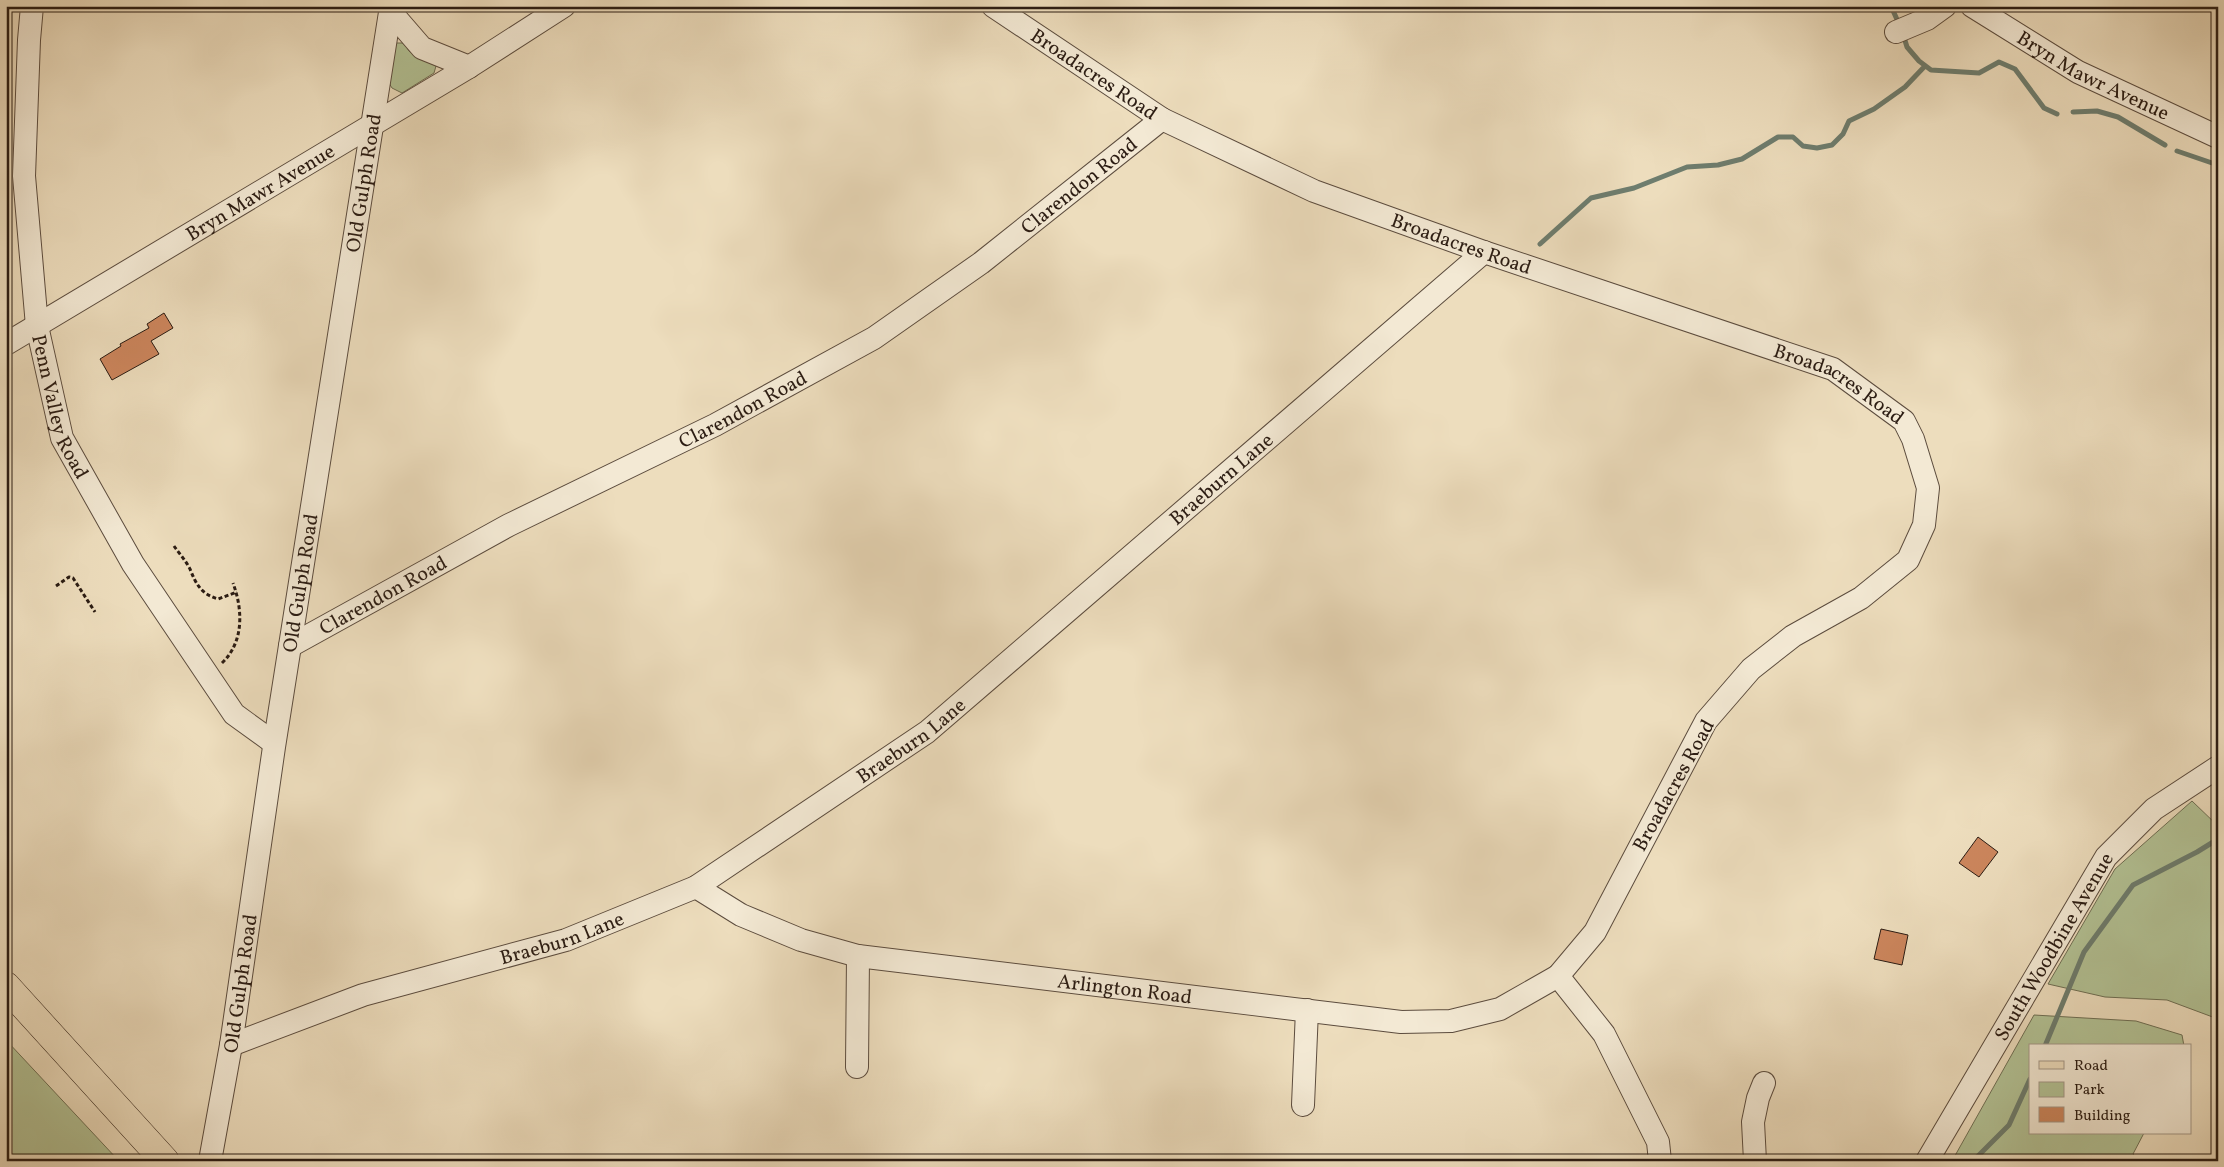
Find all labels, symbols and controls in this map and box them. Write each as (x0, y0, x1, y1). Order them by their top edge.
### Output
street label: Broadacres Road (1024, 23, 1162, 128)
street label: Bryn Mawr Avenue (2011, 25, 2173, 128)
street label: Old Gulph Road (340, 112, 390, 255)
street label: Clarendon Road (1016, 132, 1144, 242)
street label: Bryn Mawr Avenue (181, 138, 341, 249)
street label: Broadacres Road (1387, 208, 1535, 283)
street label: Penn Valley Road (23, 332, 94, 485)
street label: Broadacres Road (1769, 338, 1909, 432)
street label: Clarendon Road (675, 365, 813, 456)
street label: Braeburn Lane (1164, 427, 1280, 533)
street label: Old Gulph Road (277, 512, 327, 655)
street label: Clarendon Road (315, 550, 453, 643)
street label: Braeburn Lane (852, 692, 973, 791)
street label: Broadacres Road (1627, 715, 1723, 857)
street label: South Woodbine Avenue (1989, 848, 2121, 1047)
street label: Braeburn Lane (497, 906, 629, 973)
street label: Old Gulph Road (218, 912, 266, 1056)
street label: Arlington Road (1056, 968, 1193, 1012)
legend (2029, 1044, 2192, 1134)
text: Road (2074, 1056, 2108, 1077)
text: Park (2074, 1080, 2105, 1101)
text: Building (2074, 1106, 2131, 1127)

